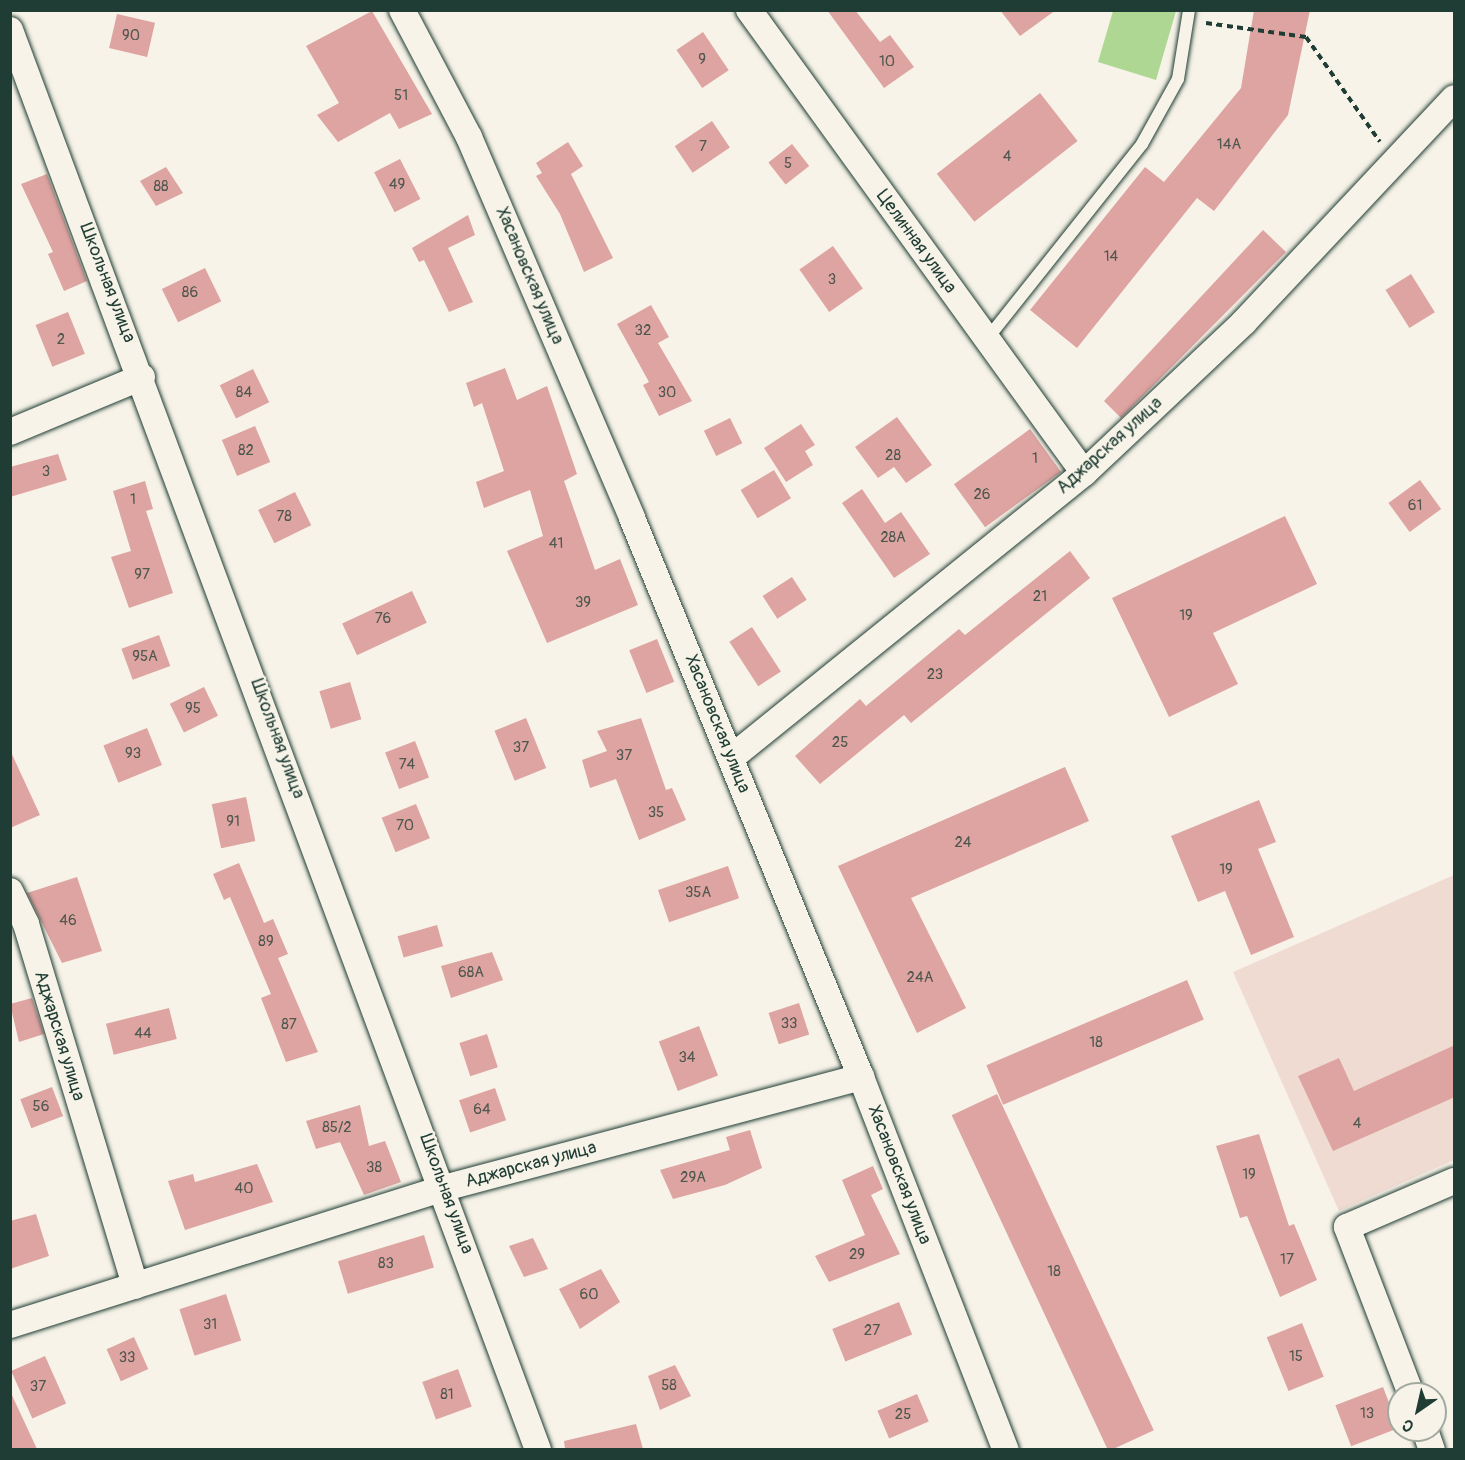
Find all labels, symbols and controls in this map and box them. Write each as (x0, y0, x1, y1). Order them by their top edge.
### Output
house number: 90 (122, 27, 140, 45)
house number: 9 (698, 51, 706, 69)
house number: 10 (879, 53, 895, 71)
house number: 51 (394, 87, 408, 105)
house number: 14А (1217, 136, 1241, 154)
house number: 7 (699, 138, 707, 156)
house number: 4 (1003, 148, 1011, 166)
house number: 5 (784, 155, 792, 173)
house number: 49 (389, 176, 405, 194)
house number: 88 (153, 178, 169, 196)
street label: Целинная улица (871, 186, 961, 298)
street label: Хасановская улица (490, 204, 568, 348)
street label: Школьная улица (74, 220, 140, 346)
house number: 14 (1104, 248, 1118, 266)
house number: 3 (828, 271, 836, 289)
house number: 86 (182, 284, 198, 302)
house number: 32 (635, 322, 651, 340)
house number: 2 (57, 331, 65, 349)
house number: 84 (236, 384, 252, 402)
house number: 30 (658, 384, 676, 402)
street label: Аджарская улица (1053, 393, 1167, 499)
house number: 82 (238, 442, 254, 460)
house number: 28 (885, 447, 901, 465)
house number: 1 (1032, 450, 1038, 468)
house number: 3 (42, 463, 50, 481)
house number: 26 (973, 486, 991, 504)
house number: 1 (130, 491, 136, 509)
house number: 61 (1408, 497, 1422, 515)
house number: 78 (276, 508, 292, 526)
house number: 28А (880, 529, 906, 547)
house number: 41 (549, 535, 563, 553)
house number: 97 (134, 566, 150, 584)
house number: 21 (1033, 588, 1047, 606)
house number: 39 (575, 594, 591, 612)
house number: 19 (1179, 607, 1193, 625)
house number: 76 (375, 610, 391, 628)
house number: 95А (132, 648, 158, 666)
street label: Хасановская улица (679, 652, 755, 796)
house number: 23 (927, 666, 943, 684)
street label: Школьная улица (245, 676, 309, 802)
house number: 95 (185, 700, 201, 718)
house number: 25 (832, 734, 848, 752)
house number: 37 (513, 739, 529, 757)
house number: 93 (125, 745, 141, 763)
house number: 37 (616, 747, 632, 765)
house number: 74 (399, 756, 415, 774)
house number: 35 (648, 804, 664, 822)
house number: 91 (226, 813, 240, 831)
house number: 70 (396, 817, 414, 835)
house number: 24 (954, 834, 972, 852)
house number: 19 (1219, 861, 1233, 879)
house number: 35А (685, 884, 711, 902)
house number: 46 (59, 912, 77, 930)
house number: 89 (258, 933, 274, 951)
house number: 68А (458, 964, 484, 982)
street label: Аджарская улица (29, 968, 89, 1104)
house number: 24А (907, 969, 933, 987)
house number: 33 (781, 1015, 797, 1033)
house number: 87 (281, 1016, 297, 1034)
house number: 44 (134, 1025, 152, 1043)
house number: 18 (1089, 1034, 1103, 1052)
house number: 34 (678, 1049, 696, 1067)
house number: 56 (33, 1098, 49, 1116)
house number: 64 (473, 1101, 491, 1119)
street label: Хасановская улица (863, 1102, 935, 1248)
house number: 4 (1353, 1115, 1361, 1133)
house number: 85/2 (322, 1119, 352, 1137)
street label: Школьная улица (414, 1131, 478, 1257)
street label: Аджарская улица (463, 1137, 599, 1193)
house number: 38 (366, 1159, 382, 1177)
house number: 19 (1242, 1166, 1256, 1184)
house number: 29А (680, 1169, 706, 1187)
house number: 40 (235, 1180, 253, 1198)
house number: 29 (849, 1246, 865, 1264)
house number: 17 (1280, 1251, 1294, 1269)
house number: 83 (378, 1255, 394, 1273)
house number: 18 (1047, 1263, 1061, 1281)
house number: 60 (580, 1286, 598, 1304)
house number: 31 (203, 1316, 217, 1334)
house number: 27 (864, 1322, 880, 1340)
house number: 15 (1289, 1348, 1303, 1366)
house number: 33 (119, 1349, 135, 1367)
house number: 58 (661, 1377, 677, 1395)
house number: 37 (30, 1378, 46, 1396)
north arrow (1387, 1382, 1447, 1442)
house number: 81 (440, 1386, 454, 1404)
house number: 13 (1360, 1405, 1374, 1423)
house number: 25 (895, 1406, 911, 1424)
text: С (1398, 1414, 1418, 1436)

